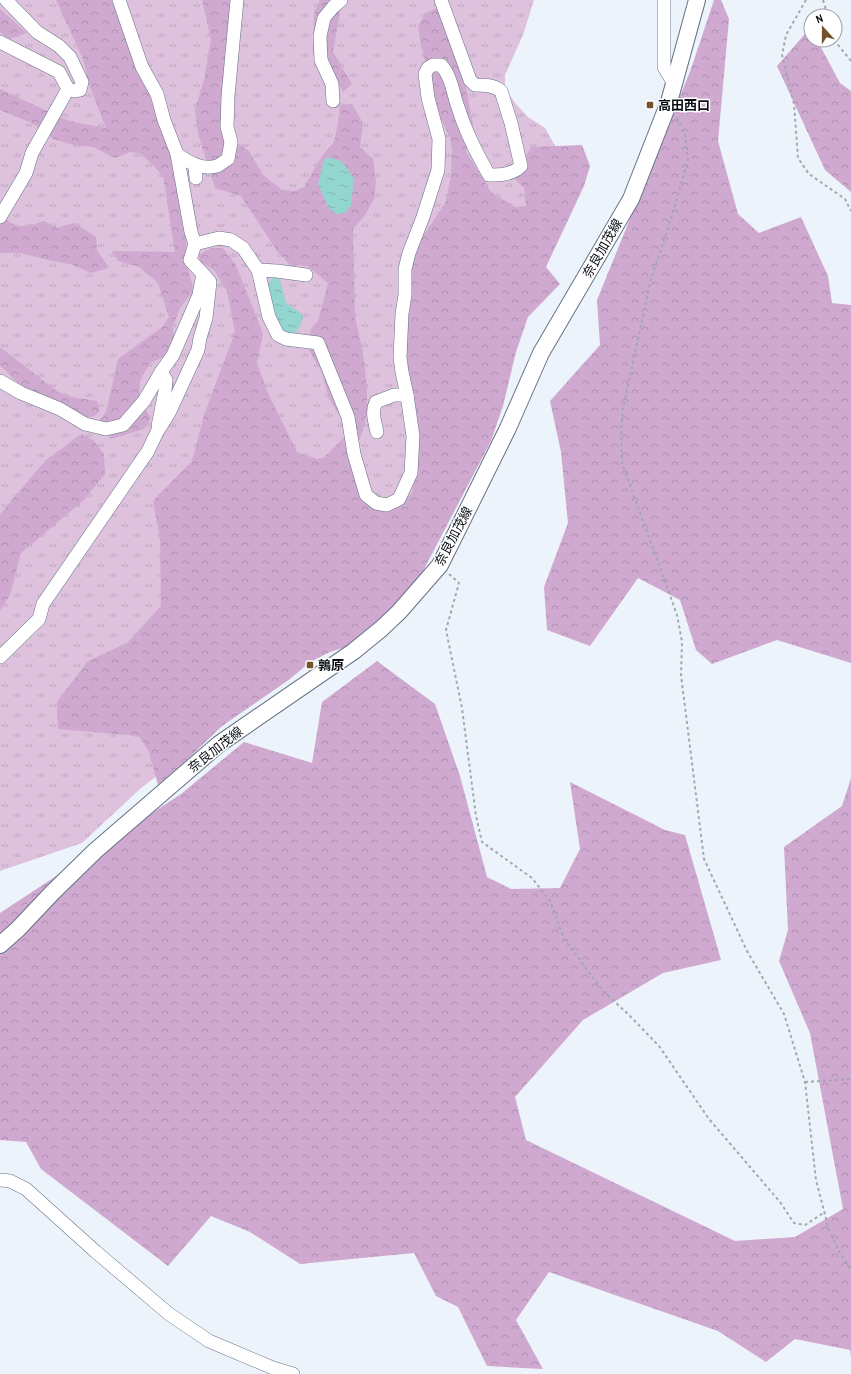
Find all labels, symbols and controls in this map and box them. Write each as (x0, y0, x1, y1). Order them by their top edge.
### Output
north arrow (803, 8, 843, 48)
text: N (814, 11, 825, 26)
place label: 高田西口 (658, 97, 710, 114)
marker: 高田西口 (645, 100, 655, 110)
street label: 奈良加茂線 (579, 216, 626, 281)
street label: 奈良加茂線 (431, 504, 476, 569)
place label: 鶉原 (318, 657, 344, 674)
marker: 鶉原 (305, 660, 315, 670)
street label: 奈良加茂線 (184, 723, 246, 776)

